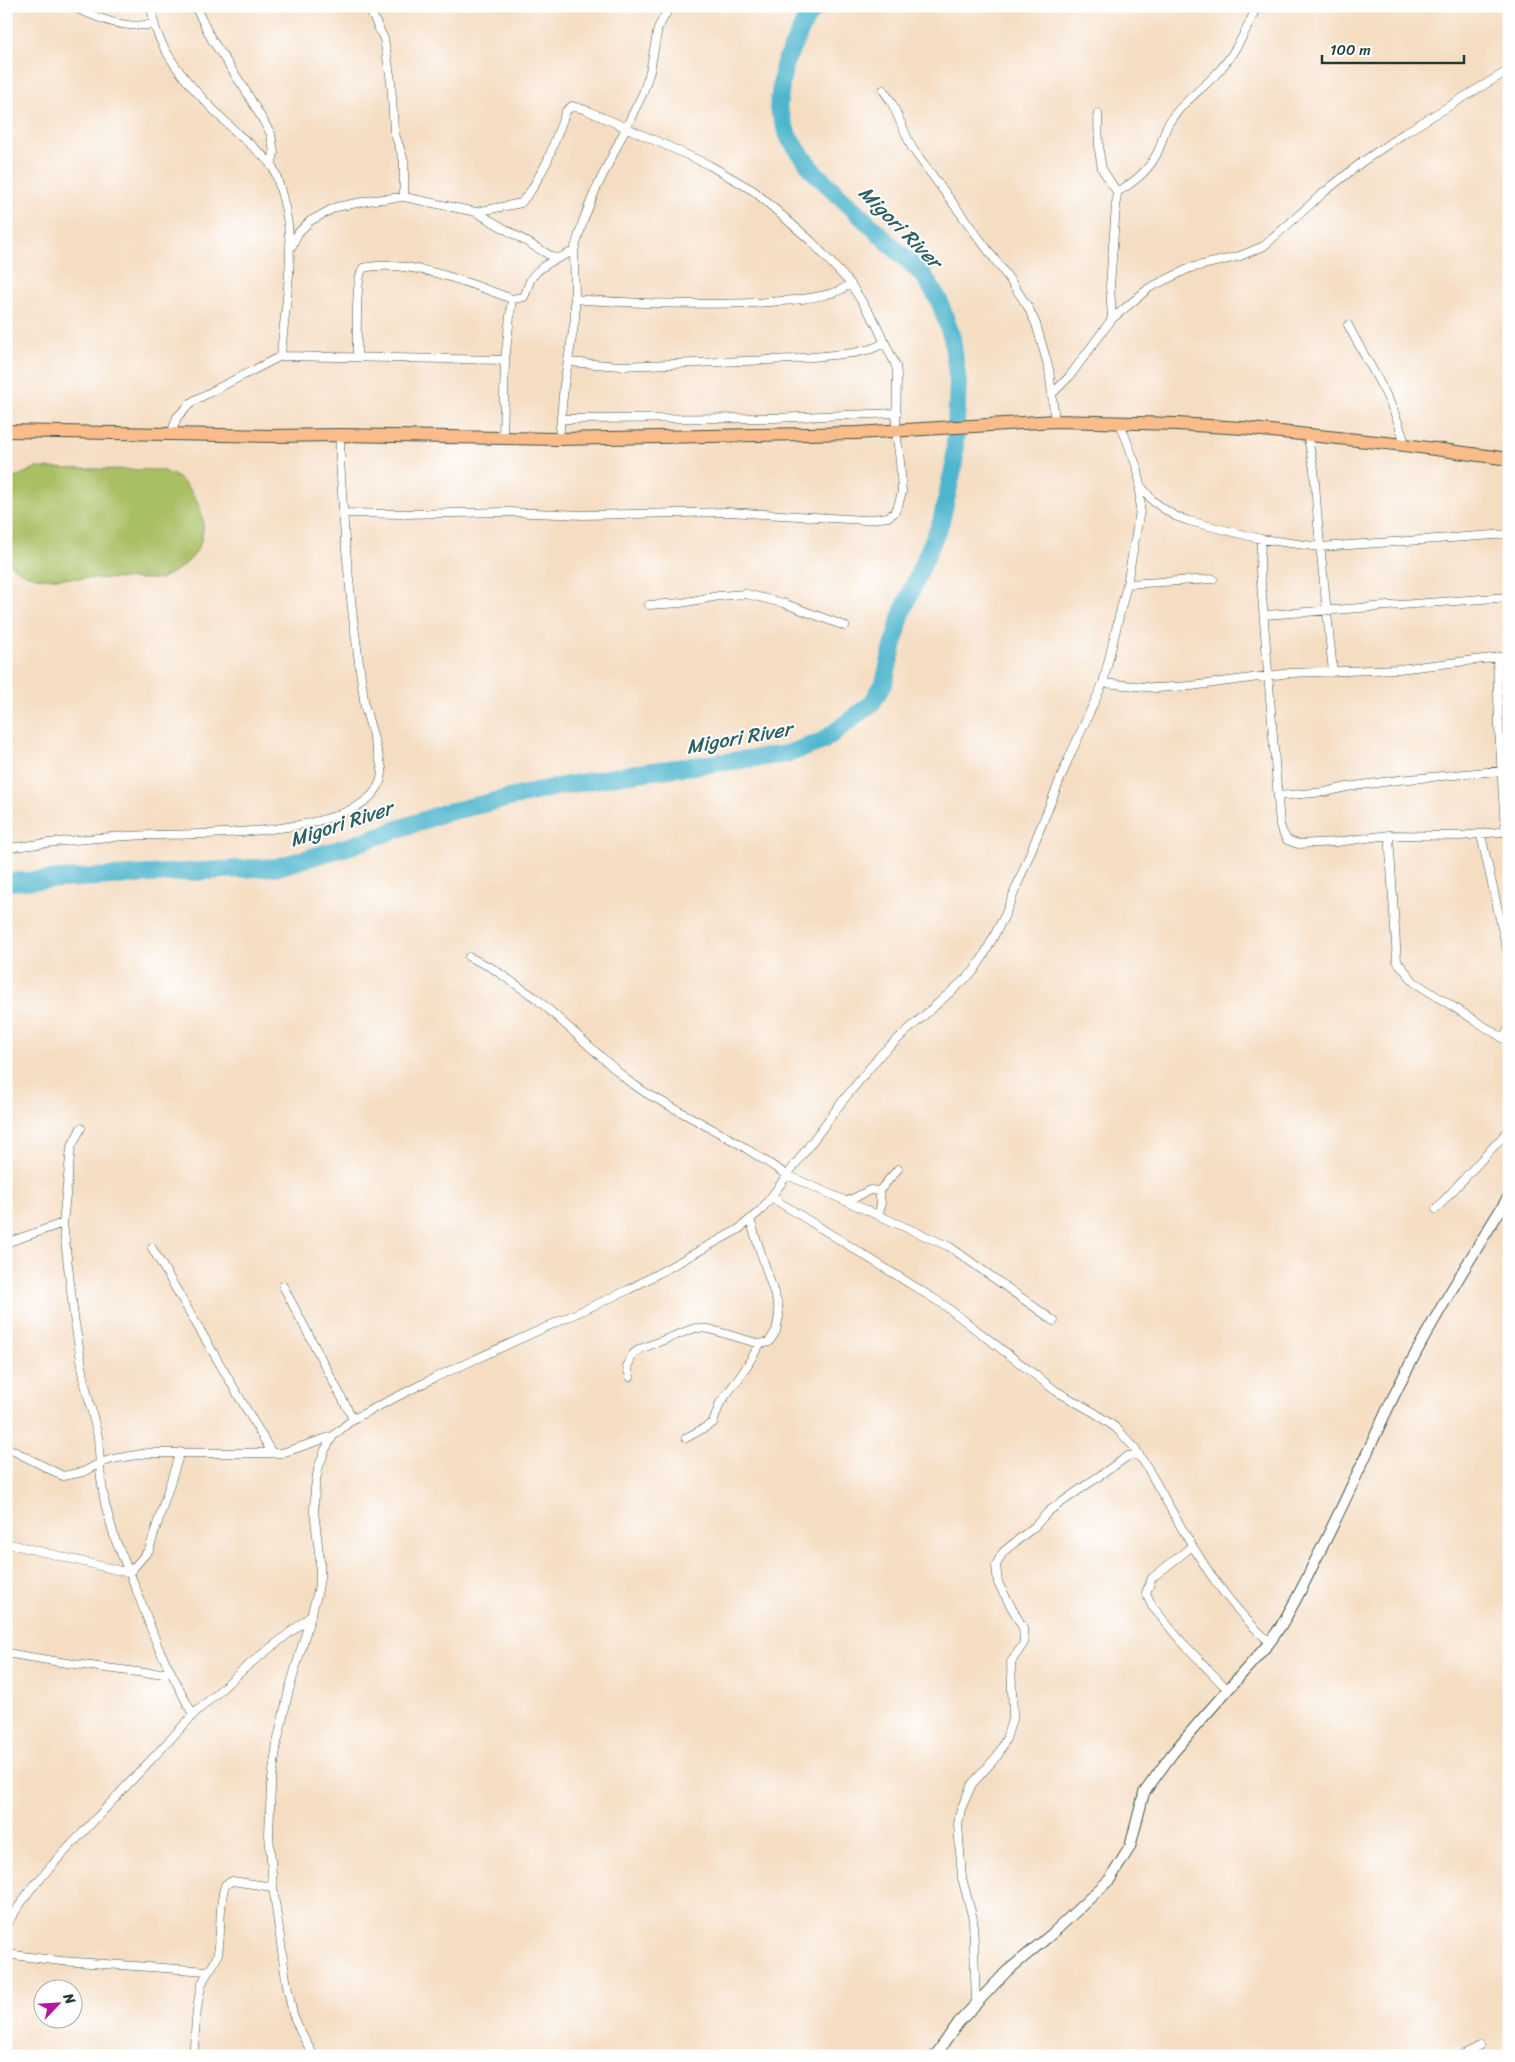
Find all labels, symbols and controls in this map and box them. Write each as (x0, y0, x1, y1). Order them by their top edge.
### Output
scale bar (1322, 32, 1465, 64)
text: 100 m (1330, 37, 1371, 63)
water label: Migori River (850, 177, 953, 280)
water label: Migori River (684, 711, 798, 764)
water label: Migori River (285, 790, 401, 857)
north arrow (32, 1980, 82, 2030)
text: N (56, 1988, 83, 2009)

